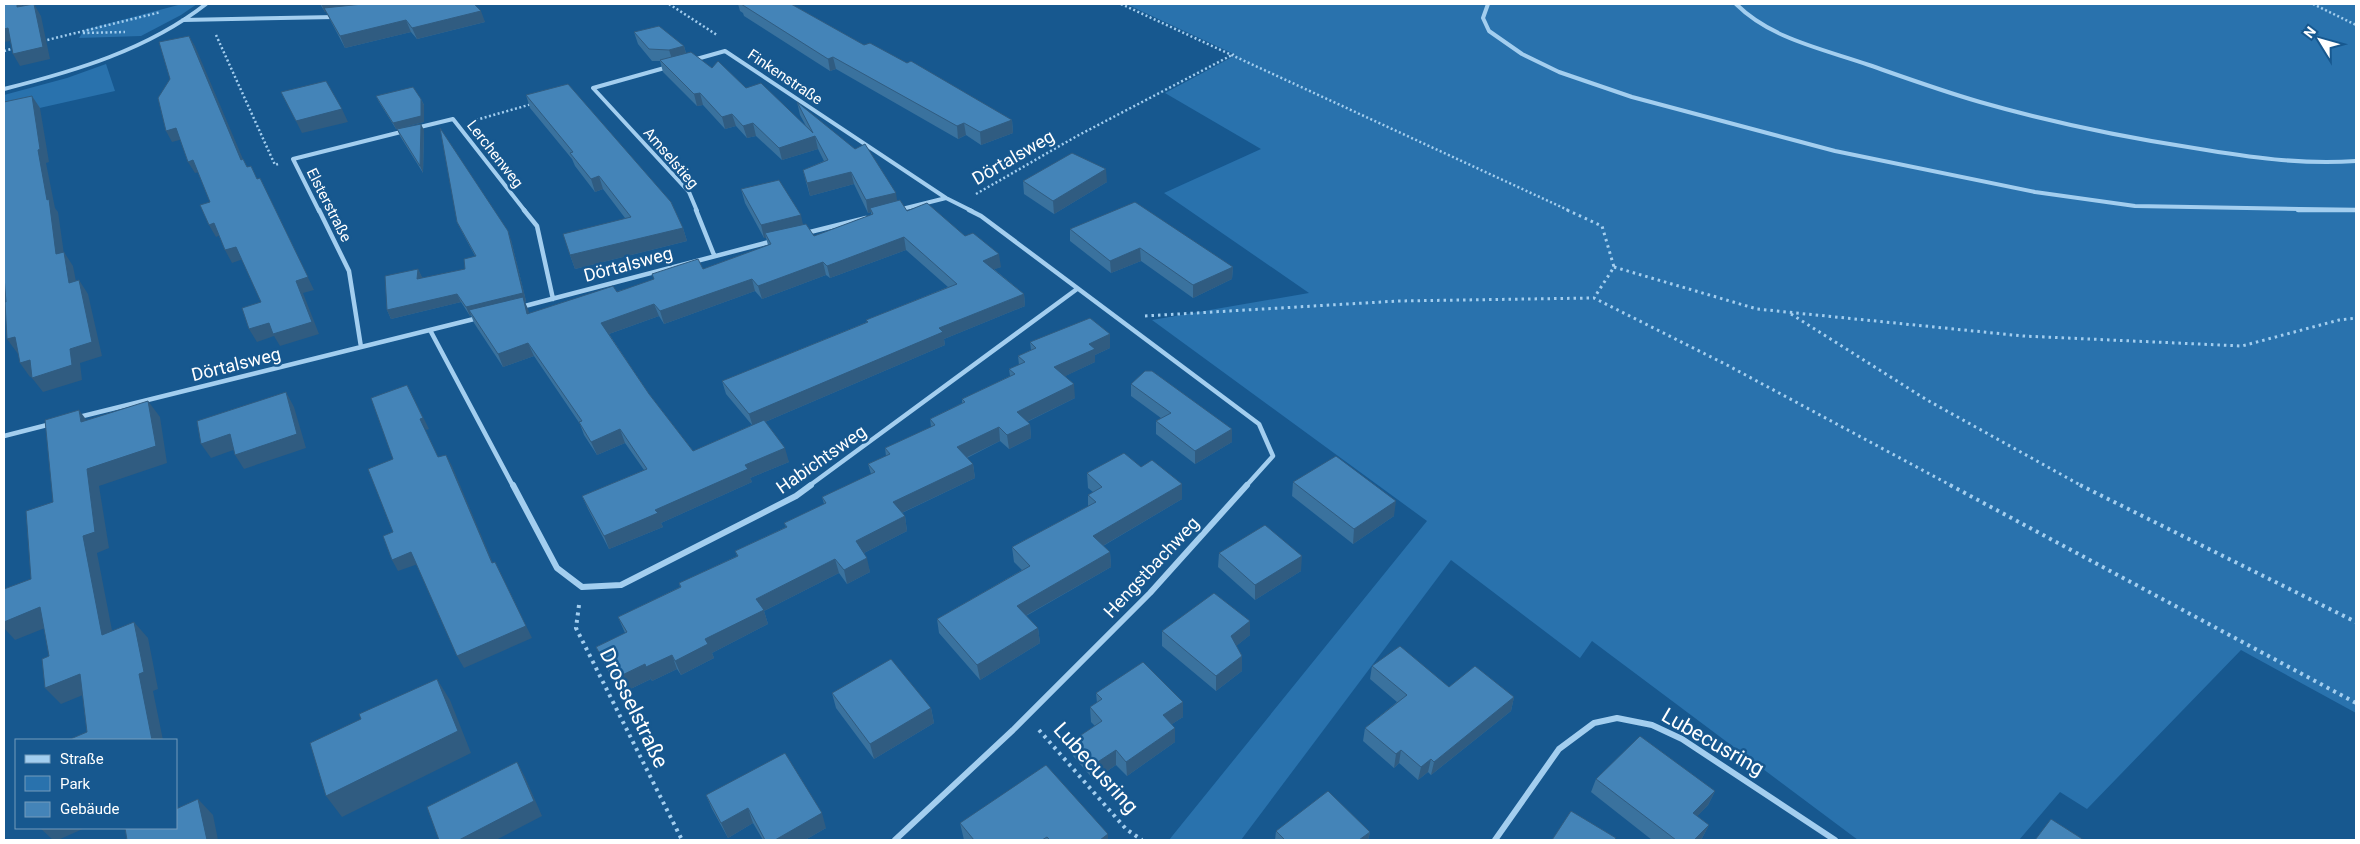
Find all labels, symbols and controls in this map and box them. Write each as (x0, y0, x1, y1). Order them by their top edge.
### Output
north arrow (2295, 15, 2345, 65)
text: N (2300, 23, 2319, 41)
street label: Finkenstraße (744, 45, 826, 109)
street label: Lerchenweg (463, 117, 527, 191)
street label: Amselstieg (640, 124, 702, 192)
street label: Dörtalsweg (968, 125, 1058, 189)
street label: Elsterstraße (303, 165, 355, 245)
street label: Dörtalsweg (581, 242, 675, 286)
street label: Dörtalsweg (189, 343, 283, 385)
street label: Habichtsweg (772, 420, 870, 498)
street label: Hengstbachweg (1099, 512, 1203, 622)
street label: Drosselstraße (595, 644, 673, 772)
street label: Lubecusring (1657, 703, 1769, 781)
street label: Lubecusring (1049, 717, 1143, 819)
legend (15, 739, 178, 829)
text: Straße (60, 750, 104, 768)
text: Park (60, 775, 91, 793)
text: Gebäude (60, 800, 119, 818)

